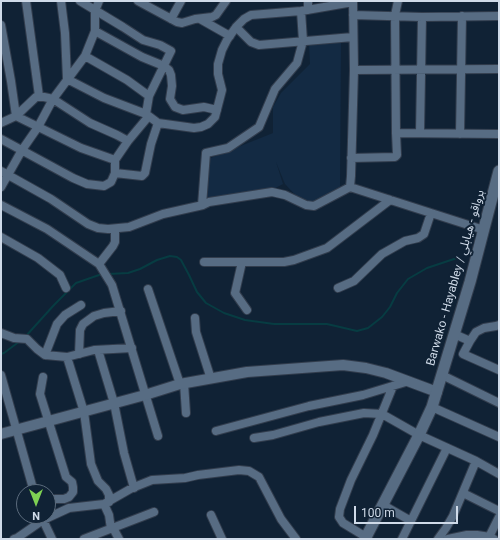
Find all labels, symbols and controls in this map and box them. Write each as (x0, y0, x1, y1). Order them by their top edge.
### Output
street label: Barwako - Hayabley / برواقو - هيابلي (424, 188, 488, 368)
north arrow (16, 484, 56, 524)
scale bar (356, 498, 460, 524)
text: 100 m (361, 506, 395, 520)
text: N (32, 509, 40, 522)

